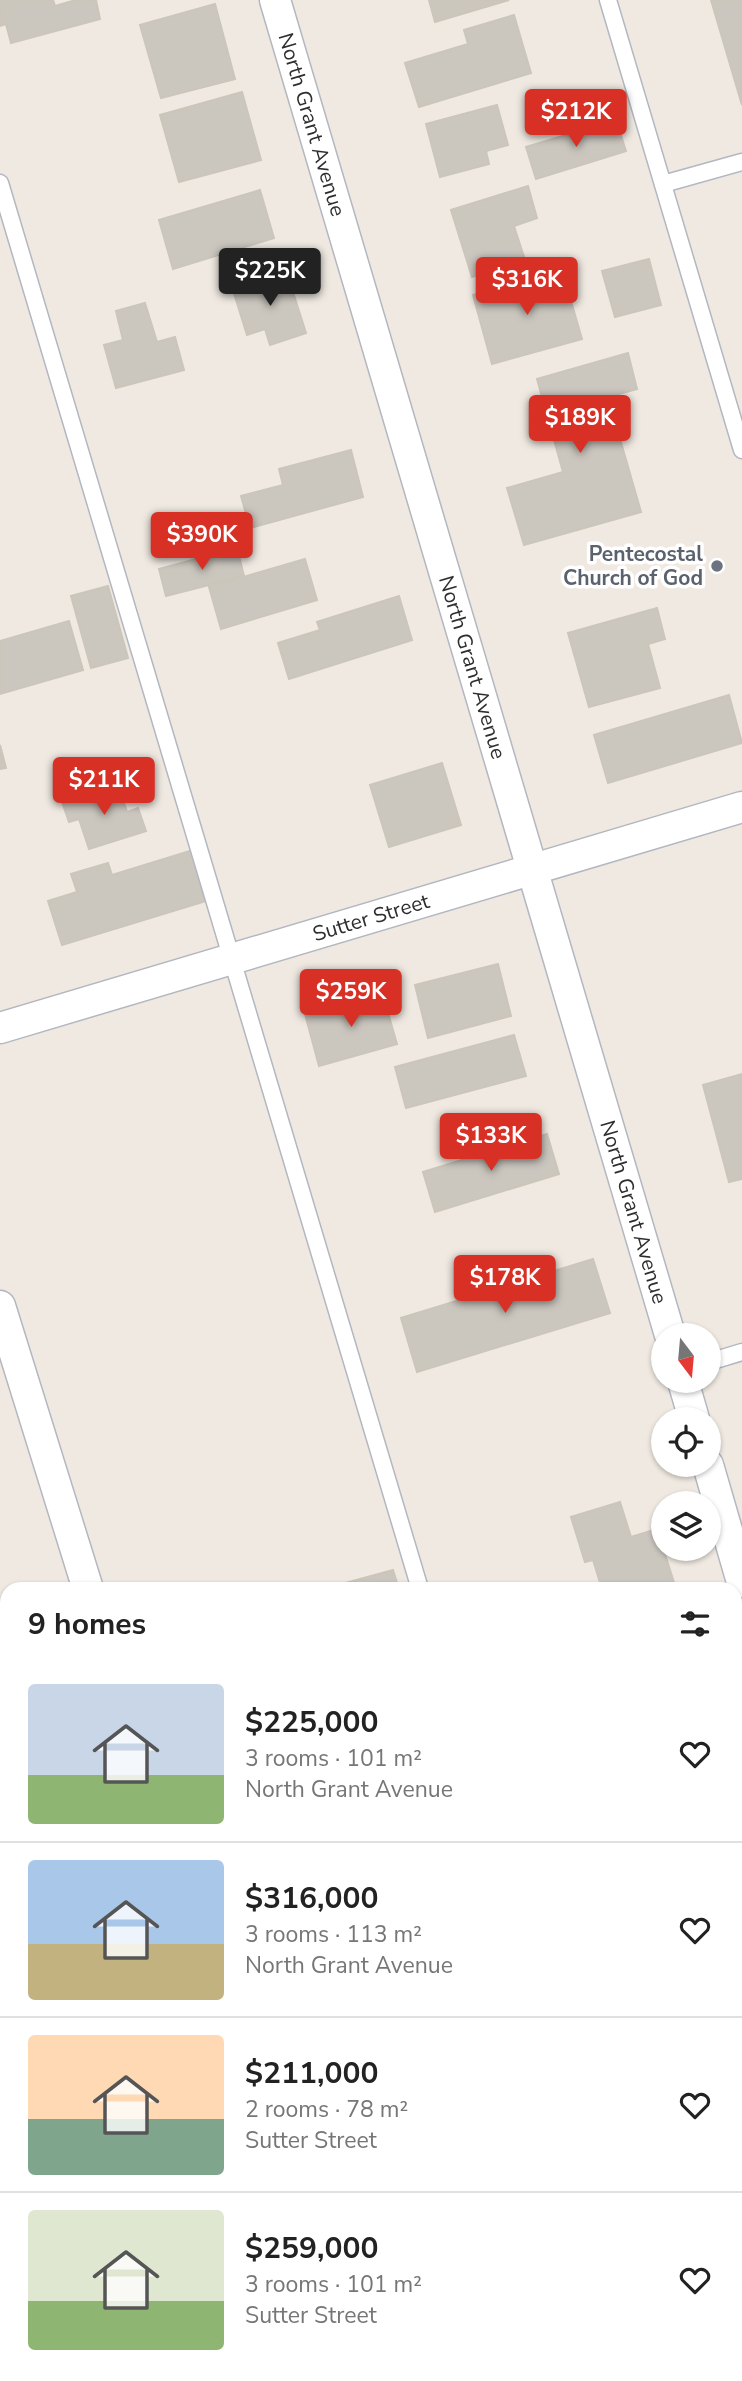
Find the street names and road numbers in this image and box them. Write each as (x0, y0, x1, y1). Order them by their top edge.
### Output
street label: North Grant Avenue (271, 30, 352, 220)
street label: North Grant Avenue (432, 572, 513, 762)
street label: Sutter Street (309, 887, 433, 948)
street label: North Grant Avenue (593, 1117, 674, 1307)

